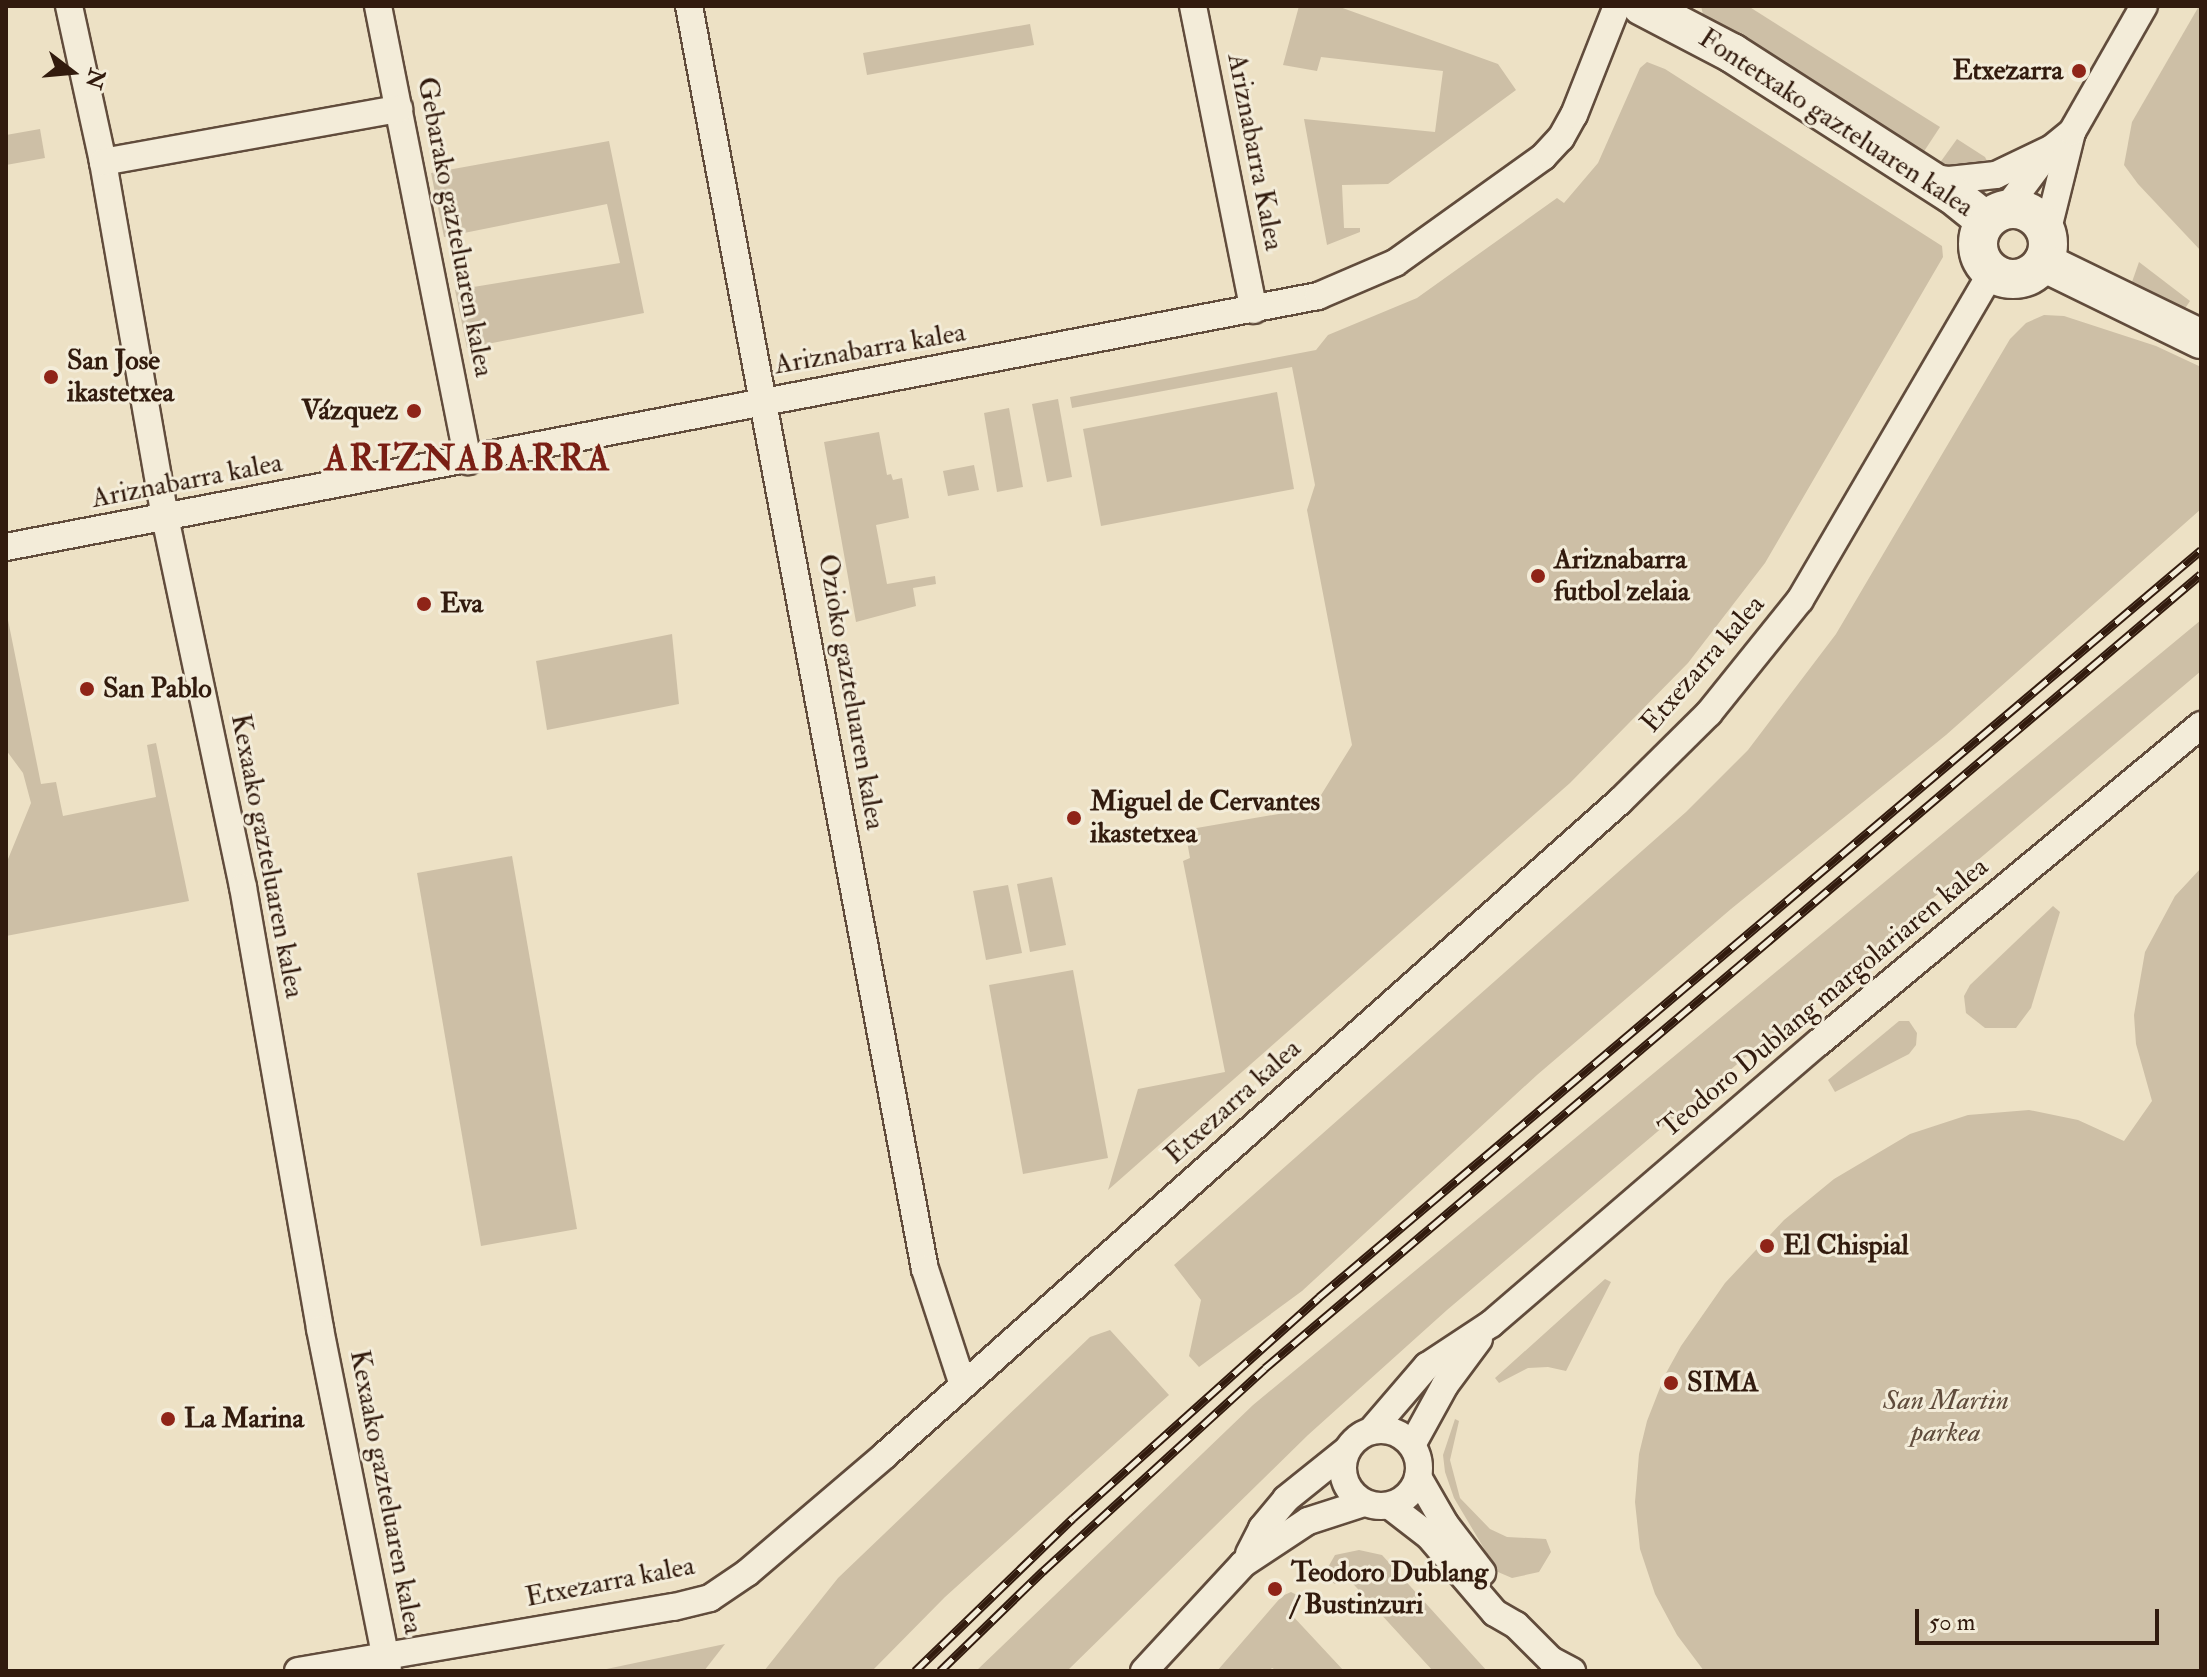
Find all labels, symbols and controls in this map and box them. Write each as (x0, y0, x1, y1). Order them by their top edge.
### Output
street label: Fontetxako gazteluaren kalea (1692, 22, 1980, 224)
north arrow (32, 32, 112, 112)
street label: Ariznabarra Kalea (1219, 51, 1291, 253)
place label: Etxezarra (1952, 54, 2063, 88)
marker: Etxezarra (2070, 62, 2088, 80)
text: N (79, 65, 111, 92)
street label: Gebarako gazteluaren kalea (409, 74, 501, 380)
street label: Ariznabarra kalea (772, 316, 968, 382)
place label: San Jose ikastetxea (67, 344, 174, 410)
marker: San Jose ikastetxea (42, 368, 60, 386)
place label: Vázquez (301, 394, 398, 428)
marker: Vázquez (405, 402, 423, 420)
district label: ARIZNABARRA (324, 437, 612, 481)
street label: Ariznabarra kalea (89, 446, 285, 516)
place label: Ariznabarra futbol zelaia (1554, 543, 1690, 609)
street label: Ozioko gazteluaren kalea (810, 552, 892, 832)
marker: Ariznabarra futbol zelaia (1529, 567, 1547, 585)
place label: Eva (440, 587, 483, 621)
street label: Etxezarra kalea (1634, 588, 1772, 740)
marker: Eva (415, 595, 433, 613)
place label: San Pablo (103, 672, 212, 706)
marker: San Pablo (78, 680, 96, 698)
street label: Kexaako gazteluaren kalea (223, 711, 311, 1001)
place label: Miguel de Cervantes ikastetxea (1090, 785, 1320, 851)
marker: Miguel de Cervantes ikastetxea (1065, 809, 1083, 827)
street label: Teodoro Dublang margolariaren kalea (1653, 850, 1995, 1146)
street label: Etxezarra kalea (1158, 1032, 1308, 1172)
place label: El Chispial (1783, 1229, 1909, 1263)
marker: El Chispial (1758, 1237, 1776, 1255)
street label: Kexaako gazteluaren kalea (342, 1347, 430, 1637)
place label: SIMA (1687, 1366, 1759, 1400)
marker: SIMA (1662, 1374, 1680, 1392)
park label: San Martin parkea (1883, 1384, 2009, 1450)
place label: La Marina (184, 1402, 304, 1436)
marker: La Marina (159, 1410, 177, 1428)
street label: Etxezarra kalea (523, 1549, 697, 1615)
place label: Teodoro Dublang / Bustinzuri (1291, 1556, 1488, 1622)
marker: Teodoro Dublang / Bustinzuri (1266, 1580, 1284, 1598)
scale bar (1919, 1593, 2163, 1643)
text: 50 m (1929, 1607, 1975, 1638)

